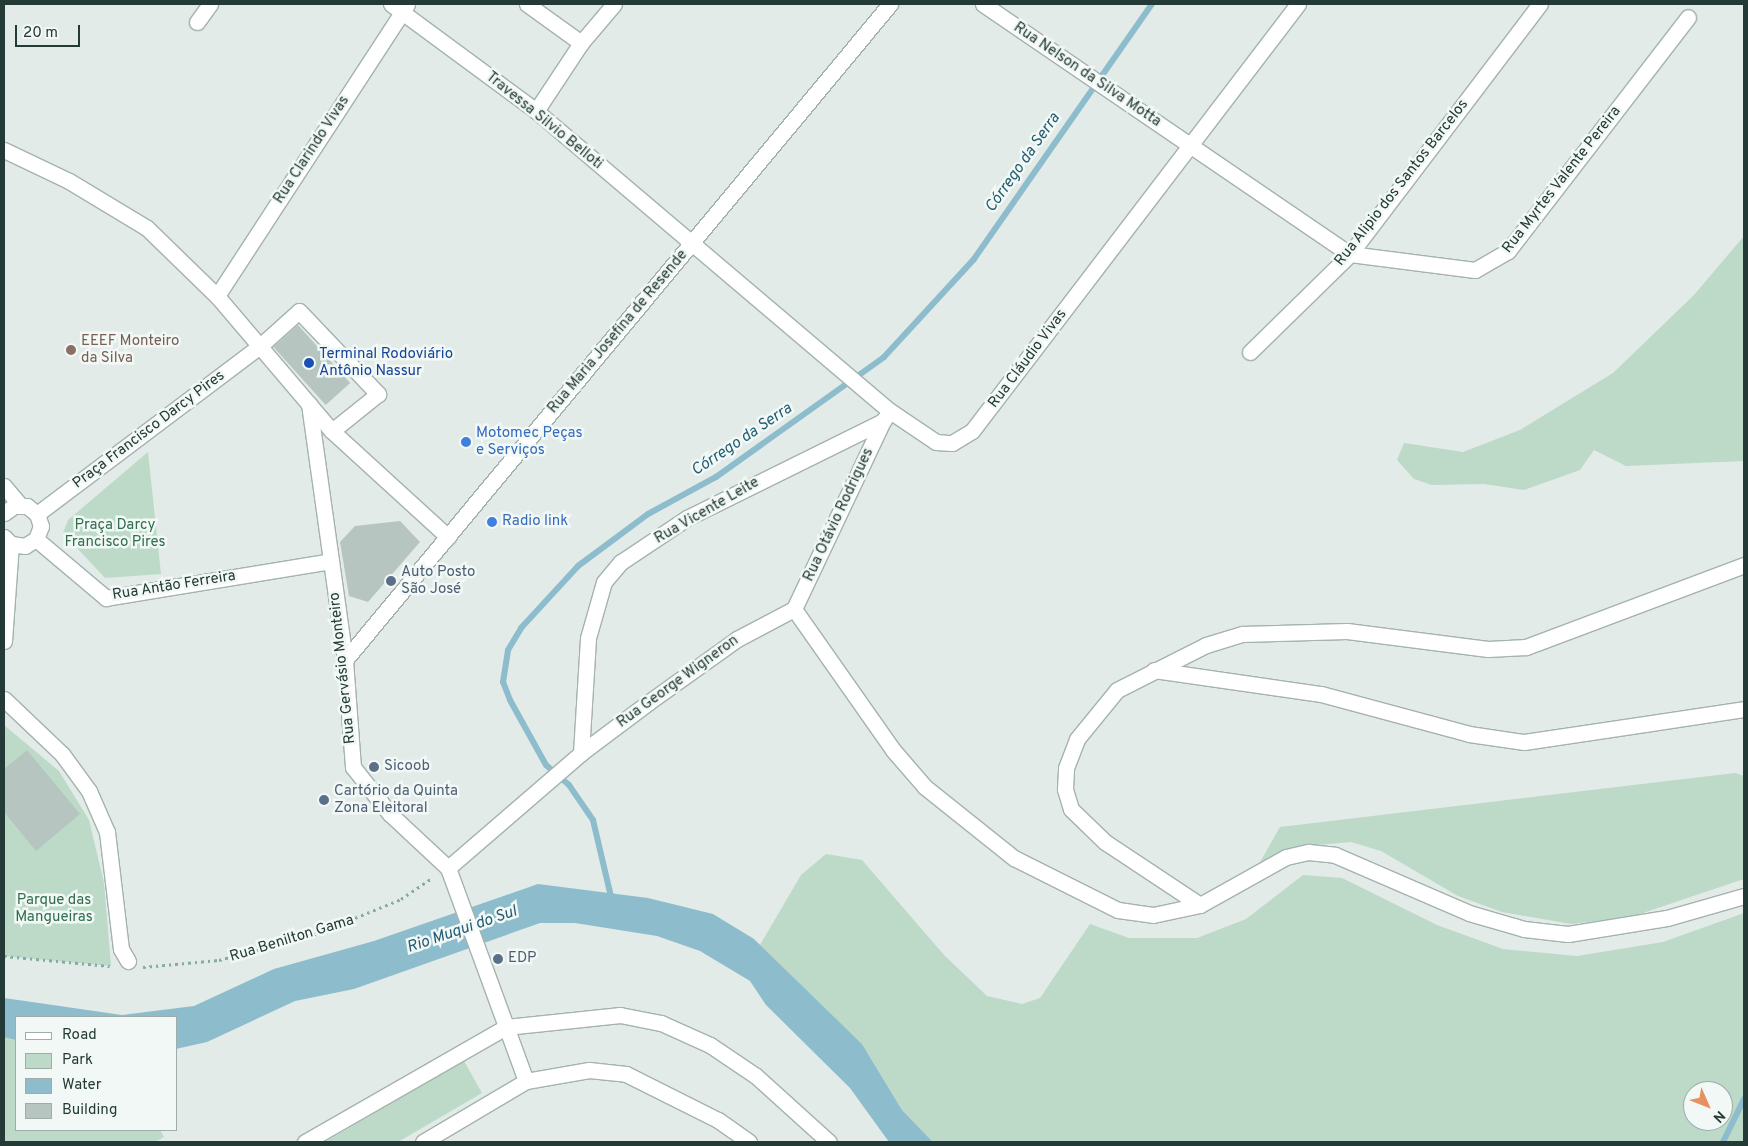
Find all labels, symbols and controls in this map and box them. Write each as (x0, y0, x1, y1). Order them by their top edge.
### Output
scale bar (18, 15, 82, 47)
street label: Rua Nelson da Silva Motta (1010, 19, 1164, 131)
text: 20 m (23, 24, 58, 43)
street label: Travessa Silvio Belloti (482, 68, 606, 174)
street label: Rua Clarindo Vivas (270, 92, 354, 208)
street label: Rua Alipio dos Santos Barcelos (1331, 96, 1473, 270)
street label: Rua Myrtes Valente Pereira (1499, 103, 1625, 257)
water label: Córrego da Serra (982, 110, 1064, 216)
street label: Rua Maria Josefina de Resende (544, 247, 692, 417)
street label: Rua Cláudio Vivas (985, 306, 1071, 412)
place label: EEEF Monteiro da Silva (81, 332, 179, 367)
marker: EEEF Monteiro da Silva (65, 344, 77, 356)
place label: Terminal Rodoviário Antônio Nassur (319, 345, 453, 380)
marker: Terminal Rodoviário Antônio Nassur (303, 357, 315, 369)
street label: Praça Francisco Darcy Pires (70, 367, 228, 493)
water label: Córrego da Serra (688, 399, 796, 481)
place label: Motomec Peças e Serviços (476, 424, 583, 459)
marker: Motomec Peças e Serviços (460, 436, 472, 448)
street label: Rua Otávio Rodrigues (800, 445, 878, 585)
street label: Rua Vicente Leite (651, 474, 763, 548)
place label: Radio link (502, 513, 568, 531)
park label: Praça Darcy Francisco Pires (65, 516, 165, 551)
marker: Radio link (486, 516, 498, 528)
place label: Auto Posto São José (401, 563, 475, 598)
street label: Rua Antão Ferreira (111, 567, 237, 605)
marker: Auto Posto São José (385, 575, 397, 587)
street label: Rua Gervásio Monteiro (326, 591, 360, 745)
street label: Rua George Wigneron (614, 632, 742, 732)
place label: Sicoob (384, 758, 430, 776)
marker: Sicoob (368, 761, 380, 773)
place label: Cartório da Quinta Zona Eleitoral (334, 782, 458, 817)
marker: Cartório da Quinta Zona Eleitoral (318, 794, 330, 806)
park label: Parque das Mangueiras (15, 891, 93, 926)
water label: Rio Muqui do Sul (404, 902, 520, 958)
street label: Rua Benilton Gama (228, 912, 356, 966)
place label: EDP (508, 950, 536, 968)
marker: EDP (492, 953, 504, 965)
legend (15, 1016, 178, 1131)
text: Road (62, 1026, 97, 1045)
text: Park (62, 1051, 93, 1070)
text: Water (62, 1076, 101, 1095)
north arrow (1683, 1081, 1733, 1131)
text: Building (62, 1101, 117, 1120)
text: N (1709, 1107, 1728, 1126)

